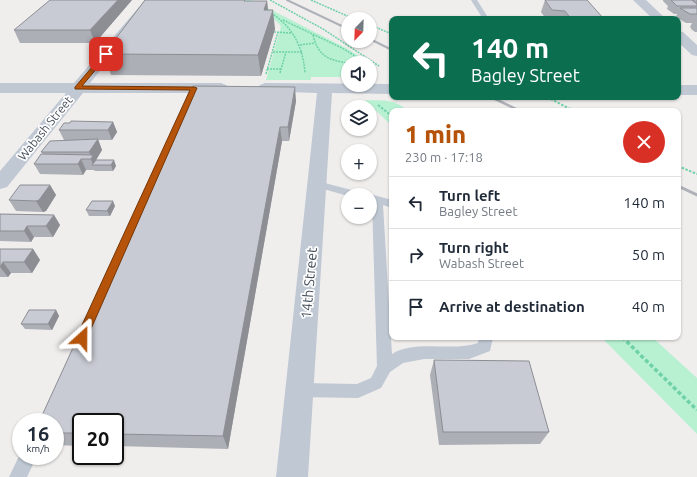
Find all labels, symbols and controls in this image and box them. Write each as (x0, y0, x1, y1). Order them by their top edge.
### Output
north arrow (341, 12, 377, 48)
map controls (341, 12, 377, 224)
icon: left (405, 32, 457, 84)
text: 140 m (471, 32, 549, 63)
pin (89, 37, 123, 71)
icon: arrive (95, 43, 117, 65)
button: sound (341, 56, 377, 92)
text: Bagley Street (471, 65, 580, 85)
street label: Wabash Street (15, 93, 75, 163)
button: layers (341, 100, 377, 136)
text: 1 min (405, 121, 466, 148)
button: close (623, 121, 665, 163)
button: + (341, 144, 377, 180)
text: 230 m · 17:18 (405, 150, 483, 164)
text: Turn left (439, 187, 500, 204)
button: − (341, 188, 377, 224)
icon: left (405, 192, 427, 214)
text: 140 m (623, 194, 665, 211)
text: Bagley Street (439, 204, 518, 218)
text: Turn right (439, 239, 509, 256)
icon: right (405, 244, 427, 266)
street label: 14th Street (298, 246, 320, 319)
text: 50 m (632, 246, 665, 263)
text: Wabash Street (439, 256, 524, 270)
icon: arrive (405, 296, 427, 318)
text: Arrive at destination (439, 298, 585, 315)
text: 40 m (632, 298, 665, 315)
position arrow (61, 317, 103, 359)
speed limit sign: 20 (72, 413, 124, 465)
text: 16 (27, 422, 49, 445)
text: km/h (26, 443, 50, 454)

